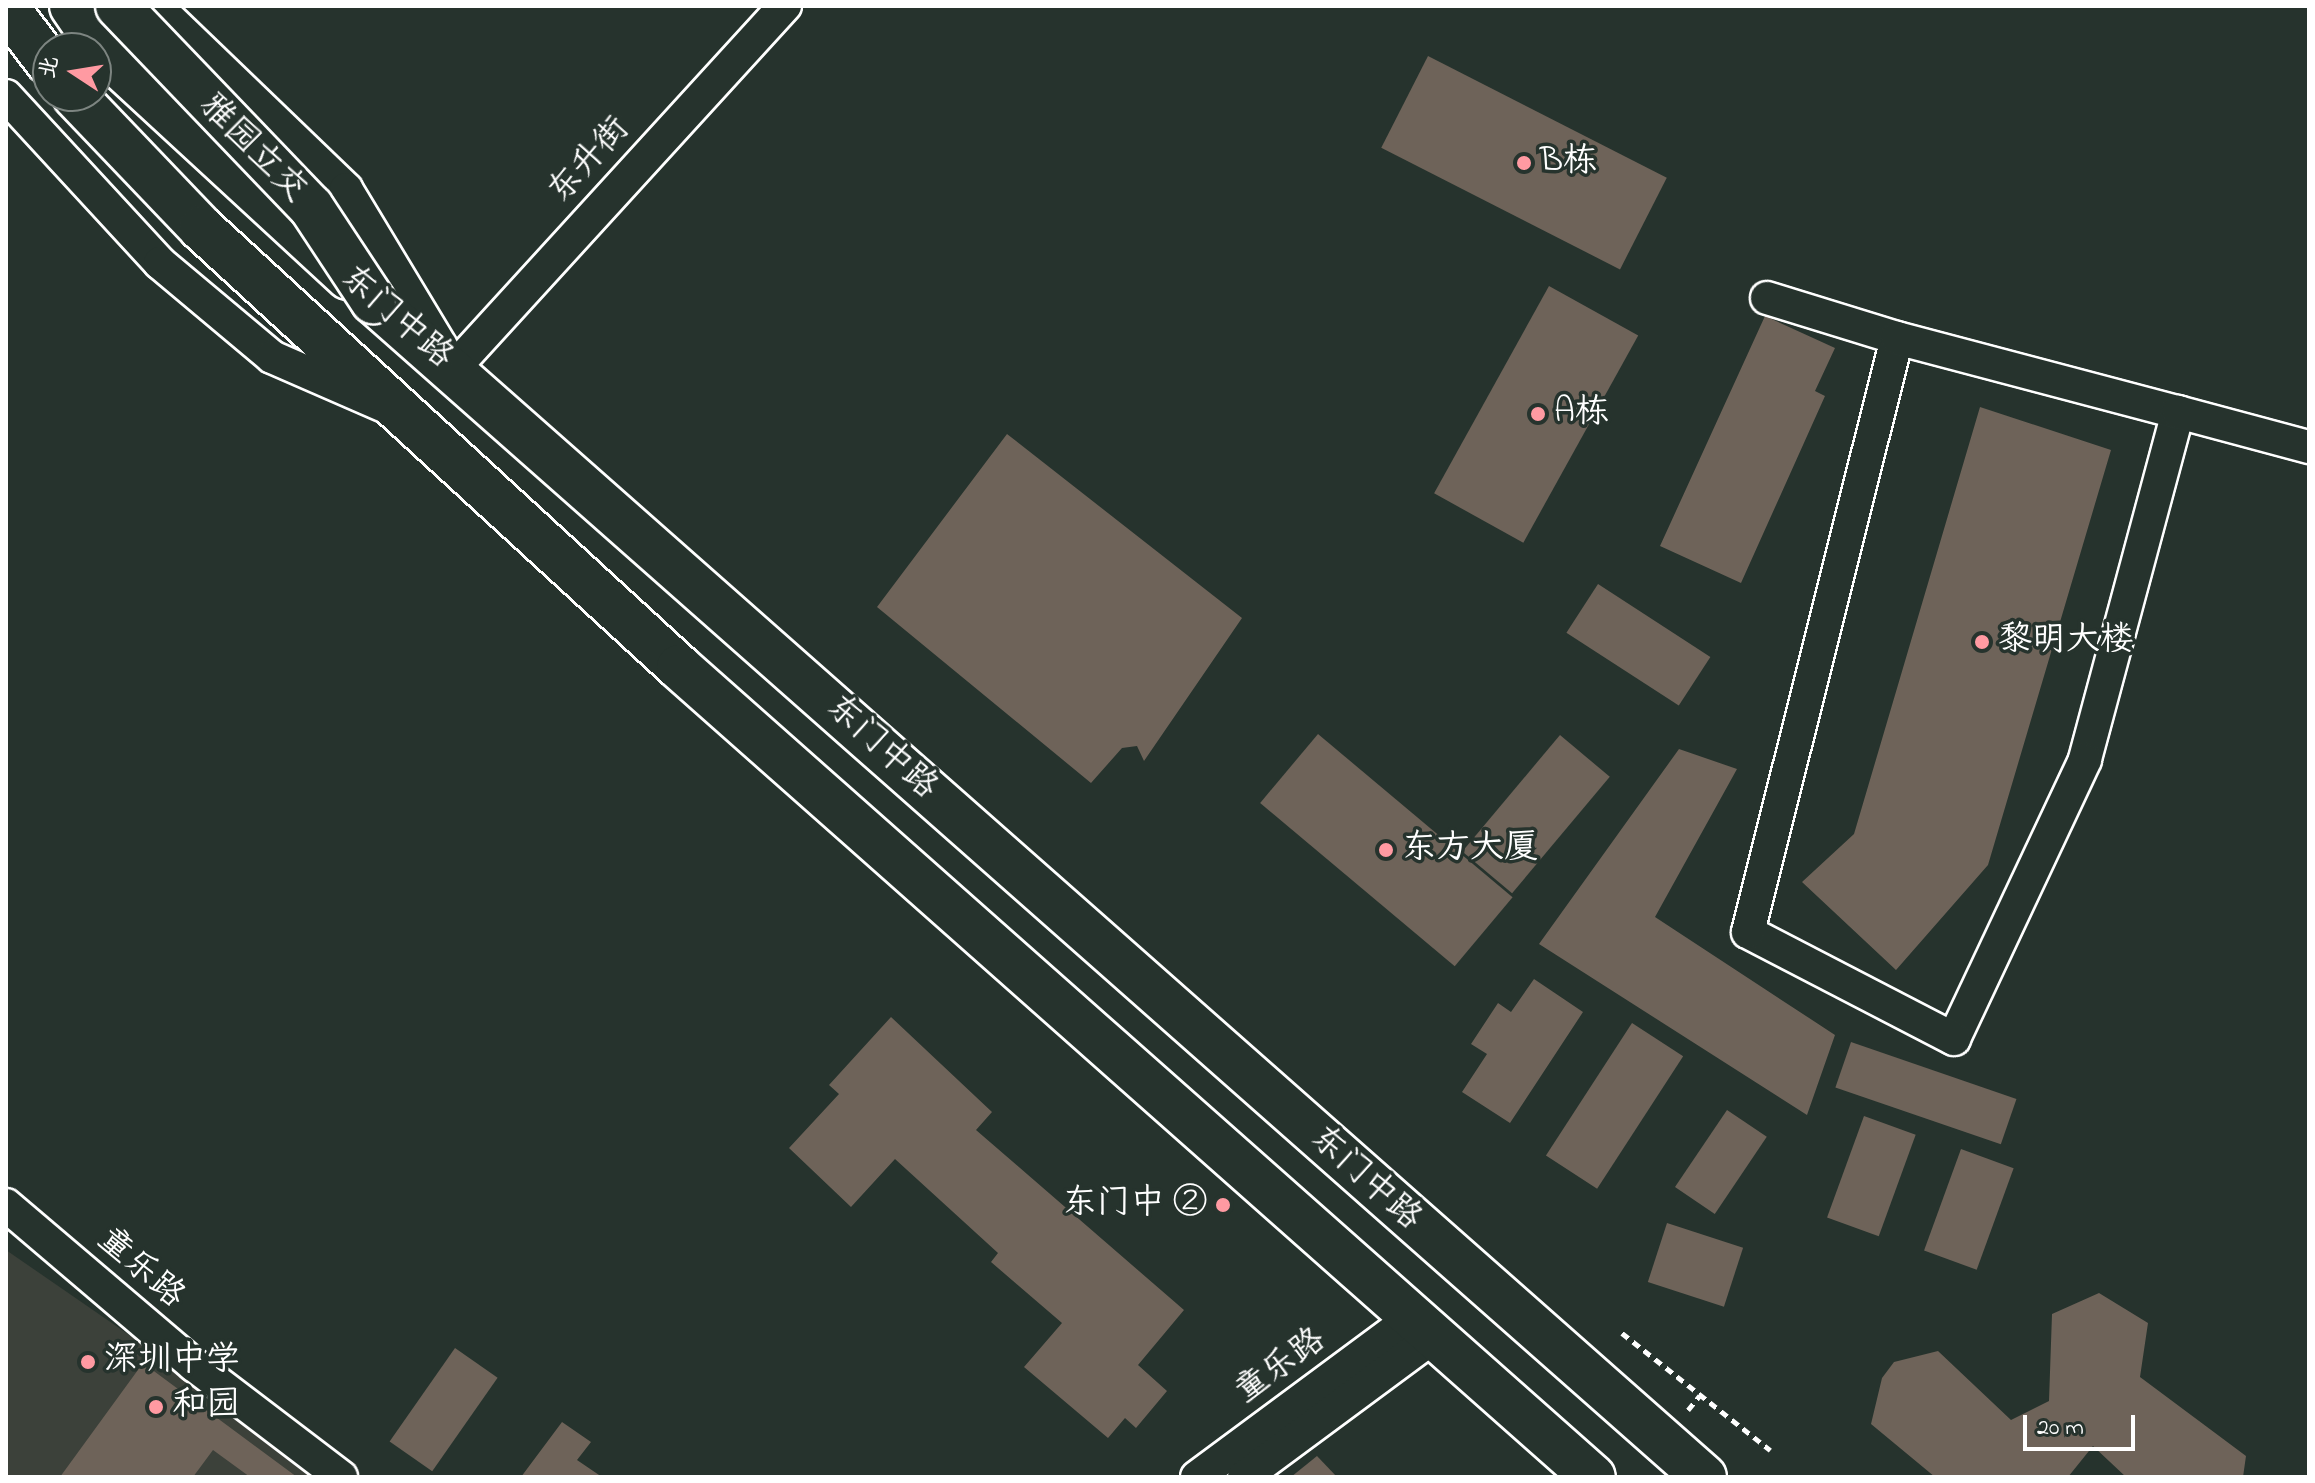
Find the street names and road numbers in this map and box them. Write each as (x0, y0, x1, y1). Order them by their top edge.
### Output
street label: 雅园立交 (189, 86, 315, 212)
street label: 东升街 (541, 109, 639, 213)
street label: 东门中路 (331, 258, 461, 378)
street label: 东门中路 (817, 687, 945, 809)
street label: 东门中路 (1301, 1118, 1429, 1240)
street label: 童乐路 (88, 1220, 192, 1318)
street label: 童乐路 (1228, 1321, 1334, 1413)

